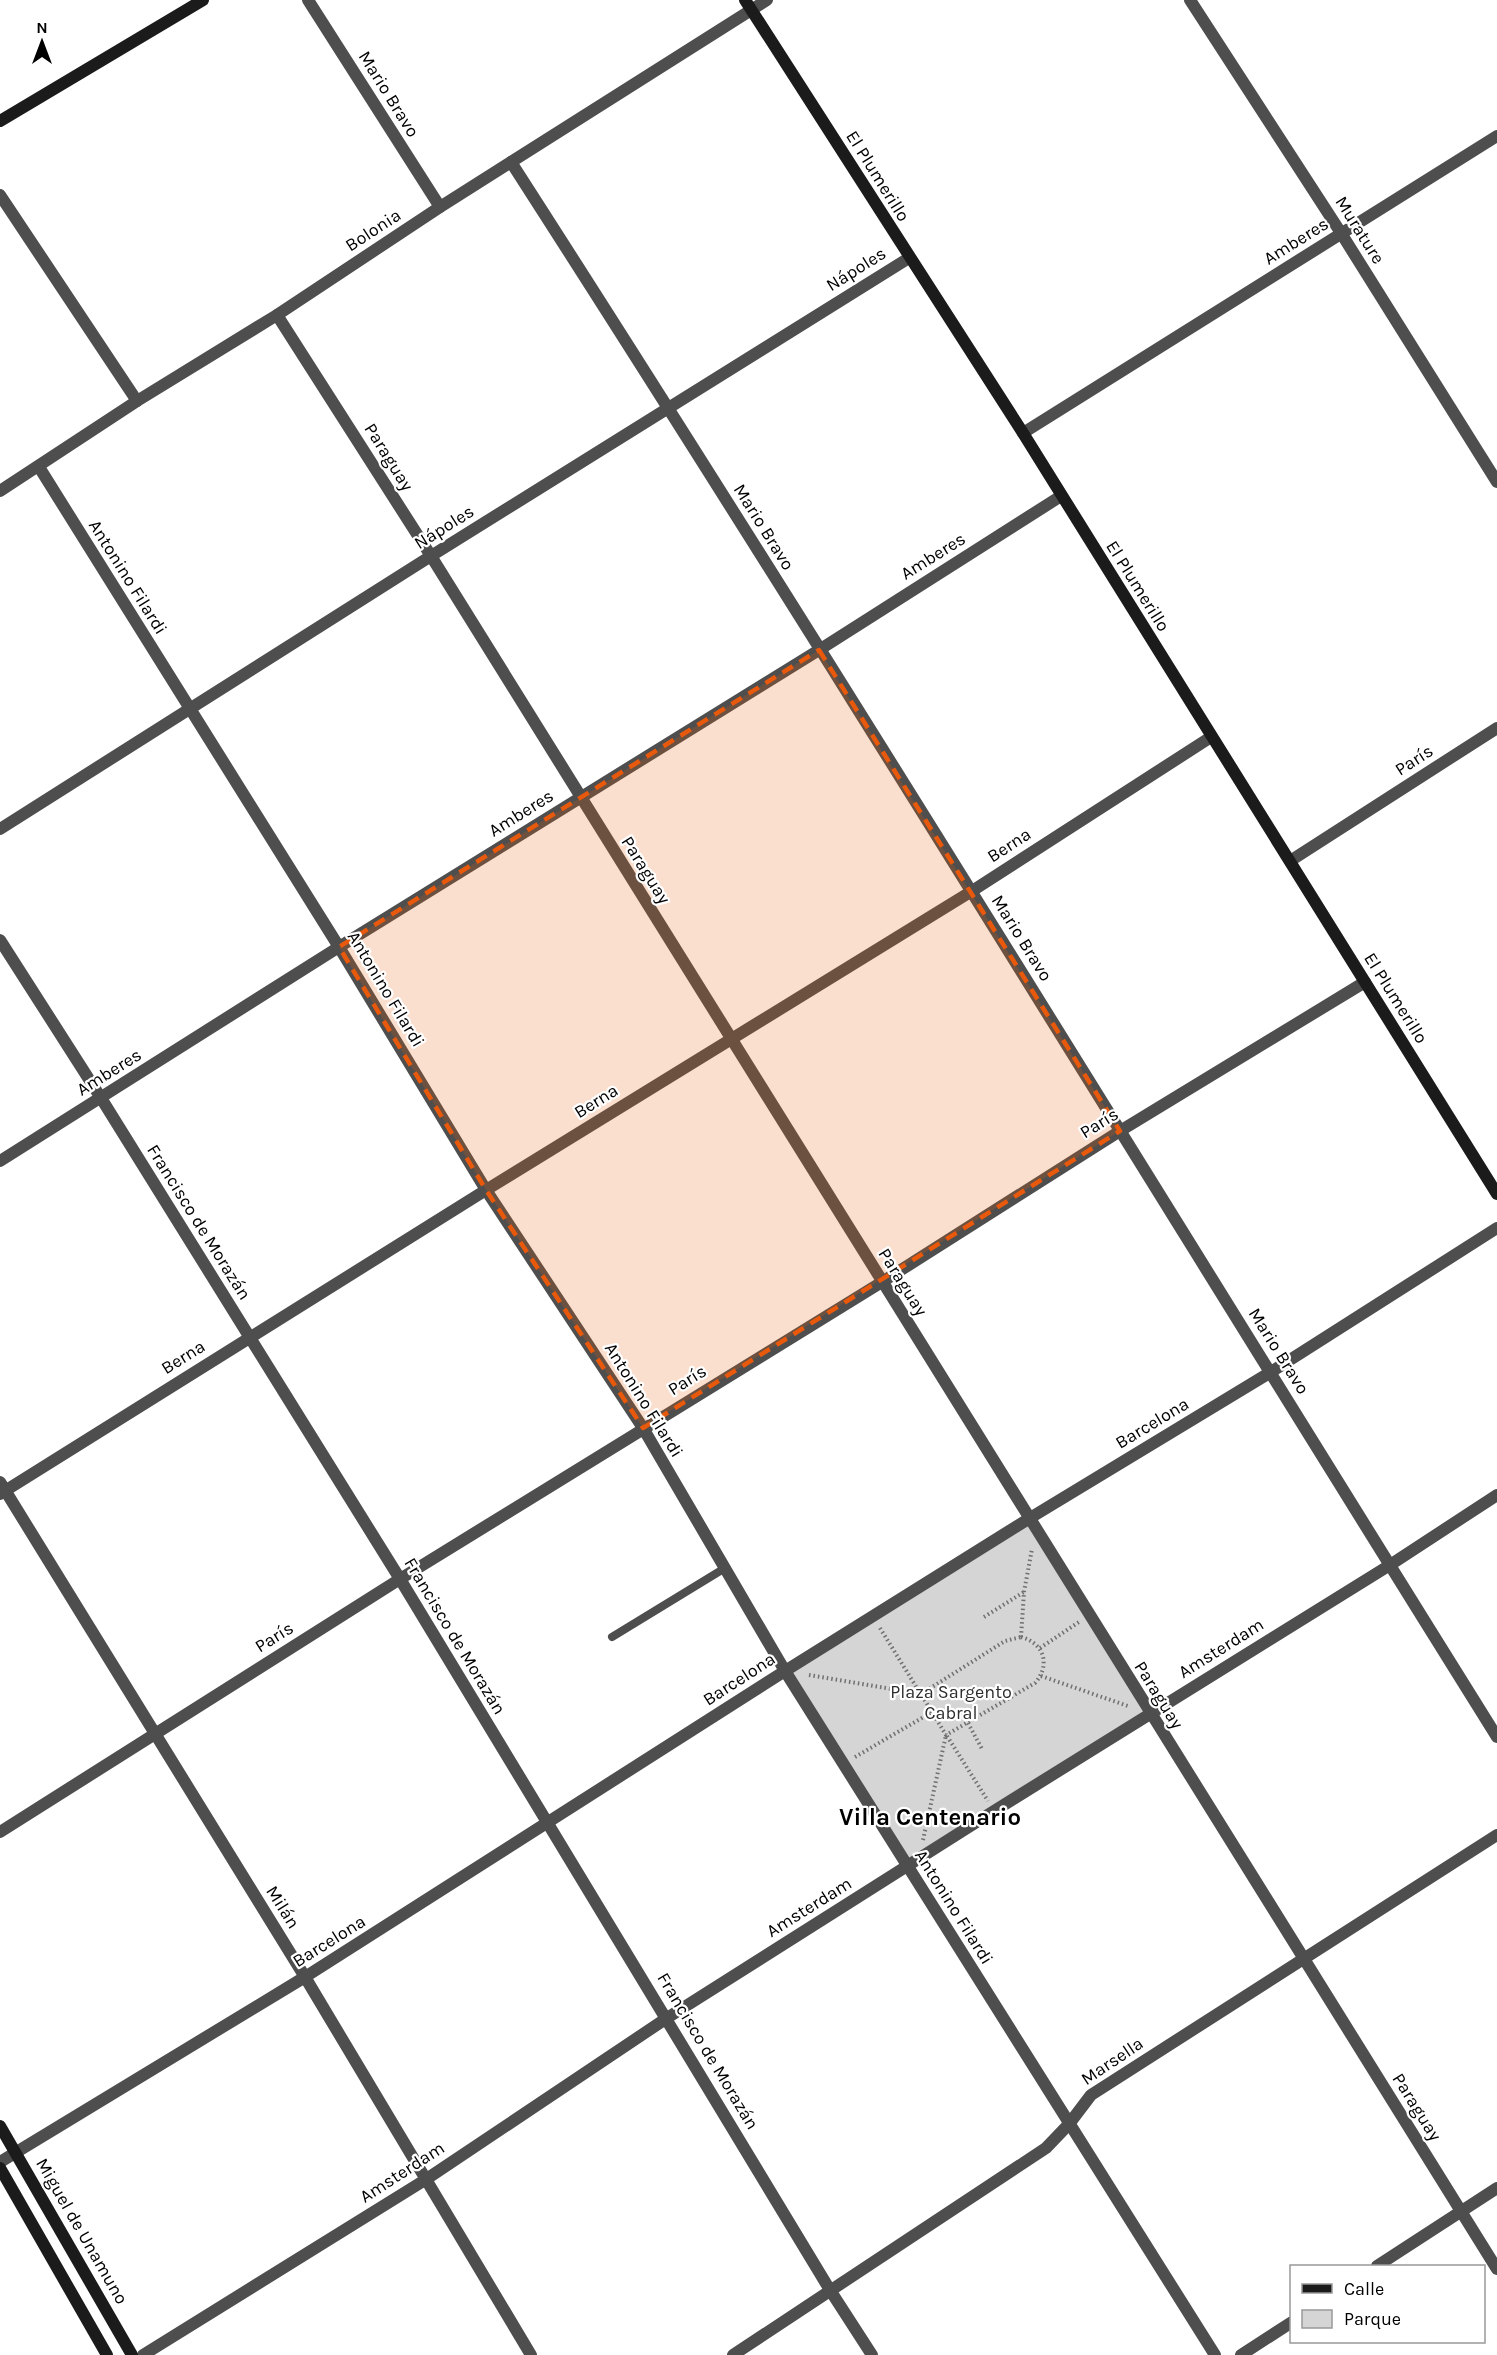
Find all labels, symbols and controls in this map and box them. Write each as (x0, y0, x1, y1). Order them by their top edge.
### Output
north arrow (12, 12, 72, 72)
text: N (36, 18, 48, 37)
street label: Mario Bravo (354, 47, 424, 141)
street label: El Plumerillo (841, 126, 915, 226)
street label: Murature (1331, 192, 1389, 268)
street label: Bolonia (341, 204, 405, 256)
street label: Amberes (1260, 213, 1332, 269)
street label: Nápoles (822, 242, 890, 296)
street label: Paraguay (360, 419, 419, 495)
street label: Mario Bravo (729, 480, 799, 574)
street label: Nápoles (410, 500, 478, 554)
street label: Antonino Filardi (84, 515, 172, 639)
street label: Amberes (897, 528, 969, 584)
street label: El Plumerillo (1101, 536, 1175, 636)
street label: París (1391, 740, 1437, 780)
street label: Amberes (485, 785, 557, 841)
street label: Berna (983, 823, 1035, 867)
street label: Paraguay (617, 832, 676, 908)
street label: Mario Bravo (987, 891, 1057, 985)
street label: Antonino Filardi (343, 927, 429, 1051)
street label: El Plumerillo (1359, 948, 1433, 1048)
street label: Amberes (73, 1044, 145, 1100)
street label: Berna (570, 1079, 622, 1123)
street label: París (1076, 1103, 1122, 1143)
street label: Francisco de Morazán (142, 1140, 256, 1304)
street label: Paraguay (874, 1244, 933, 1320)
street label: Mario Bravo (1244, 1304, 1314, 1398)
street label: Berna (157, 1335, 209, 1379)
street label: Antonino Filardi (600, 1338, 688, 1462)
street label: París (664, 1360, 710, 1400)
street label: Barcelona (1111, 1393, 1193, 1453)
street label: Francisco de Morazán (399, 1554, 511, 1718)
street label: Amsterdam (1174, 1613, 1268, 1683)
street label: París (251, 1617, 297, 1657)
street label: Barcelona (699, 1647, 779, 1711)
street label: Paraguay (1130, 1657, 1189, 1733)
park label: Plaza Sargento Cabral (890, 1681, 1012, 1724)
district label: Villa Centenario (839, 1803, 1021, 1831)
street label: Antonino Filardi (910, 1845, 998, 1969)
street label: Amsterdam (762, 1872, 856, 1942)
street label: Milán (261, 1881, 305, 1933)
street label: Barcelona (288, 1910, 370, 1972)
street label: Francisco de Morazán (652, 1969, 764, 2133)
street label: Marsella (1077, 2032, 1147, 2090)
street label: Paraguay (1388, 2069, 1447, 2145)
street label: Amsterdam (356, 2136, 448, 2208)
street label: Miguel de Unamuno (31, 2154, 133, 2308)
legend (1290, 2265, 1485, 2343)
text: Calle (1344, 2278, 1384, 2300)
text: Parque (1344, 2308, 1401, 2330)

